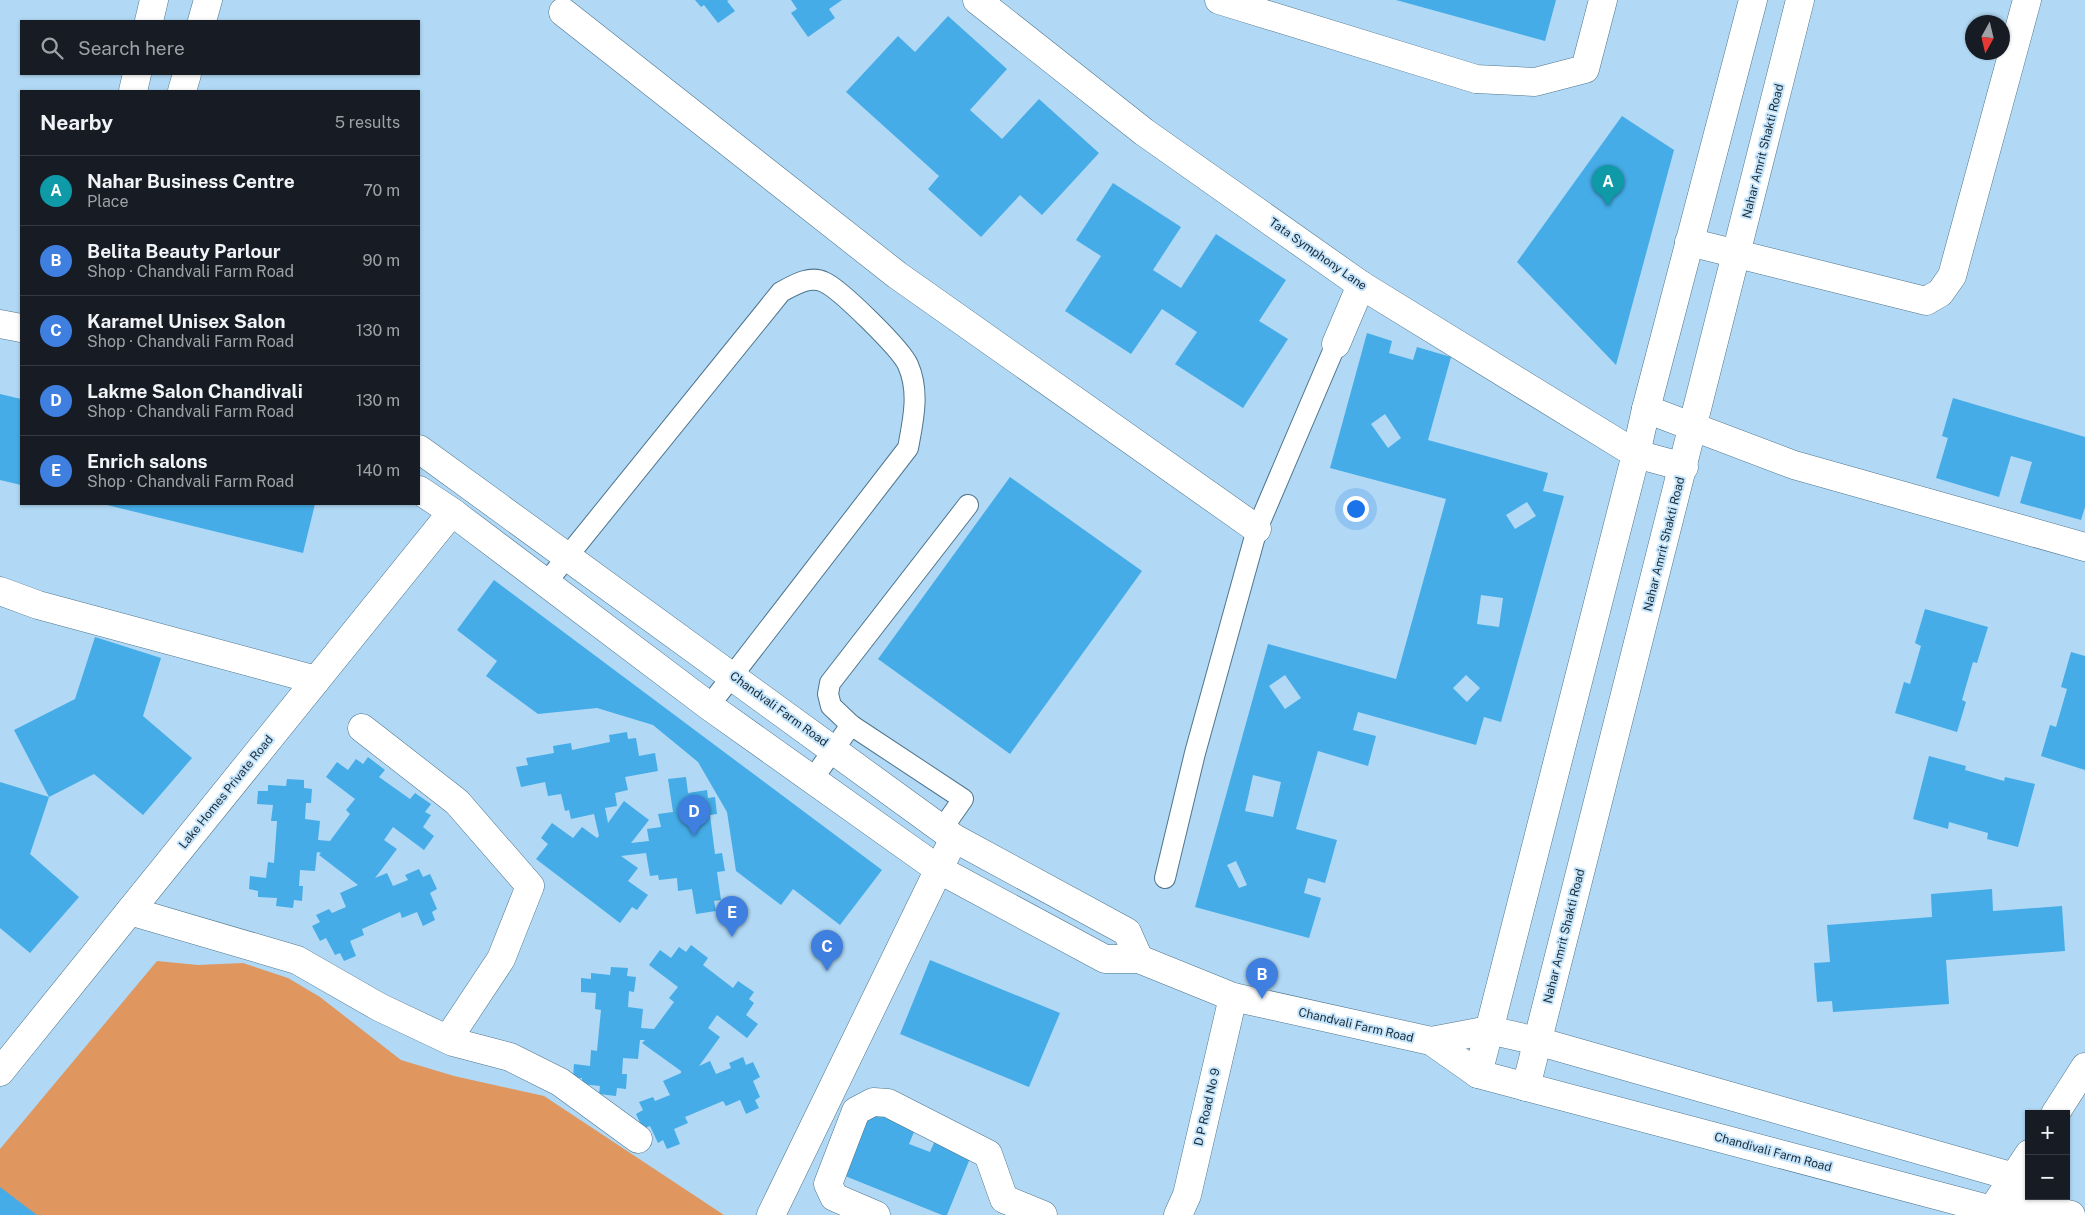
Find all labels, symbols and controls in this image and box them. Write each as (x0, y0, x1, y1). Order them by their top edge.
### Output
north arrow (1965, 15, 2010, 60)
search box (20, 20, 420, 75)
icon: search (38, 34, 66, 62)
text: Search here (78, 37, 185, 59)
street label: Nahar Amrit Shakti Road (1740, 82, 1786, 220)
text: Nearby (40, 110, 113, 135)
text: 5 results (335, 113, 400, 132)
pin: A (1592, 165, 1624, 206)
text: Nahar Business Centre (87, 170, 295, 192)
text: A (50, 181, 62, 200)
text: 70 m (363, 181, 400, 200)
text: Place (87, 192, 129, 211)
street label: Tata Symphony Lane (1267, 215, 1370, 293)
text: Belita Beauty Parlour (87, 240, 281, 262)
text: B (51, 251, 61, 270)
text: 90 m (363, 251, 400, 270)
text: Shop · Chandvali Farm Road (87, 262, 294, 281)
text: Karamel Unisex Salon (87, 310, 285, 332)
text: C (50, 321, 62, 340)
text: 130 m (356, 321, 400, 340)
text: Shop · Chandvali Farm Road (87, 332, 294, 351)
text: Lakme Salon Chandivali (87, 380, 303, 402)
text: D (50, 391, 62, 410)
text: 130 m (356, 391, 400, 410)
text: Shop · Chandvali Farm Road (87, 402, 294, 421)
text: Enrich salons (87, 450, 208, 472)
text: E (51, 461, 61, 480)
text: 140 m (356, 461, 400, 480)
text: Shop · Chandvali Farm Road (87, 472, 294, 491)
street label: Nahar Amrit Shakti Road (1641, 475, 1687, 613)
your location (1343, 496, 1369, 522)
street label: Chandvali Farm Road (727, 669, 831, 749)
street label: Lake Homes Private Road (176, 733, 276, 851)
pin: D (678, 795, 710, 836)
street label: Nahar Amrit Shakti Road (1541, 867, 1587, 1005)
pin: E (716, 896, 748, 937)
pin: C (811, 930, 843, 971)
pin: B (1246, 958, 1278, 999)
street label: Chandvali Farm Road (1297, 1005, 1415, 1045)
street label: D P Road No 9 (1191, 1067, 1223, 1147)
map controls (2025, 1110, 2070, 1200)
button: + (2025, 1110, 2070, 1155)
street label: Chandivali Farm Road (1713, 1130, 1833, 1174)
button: − (2025, 1155, 2070, 1200)

